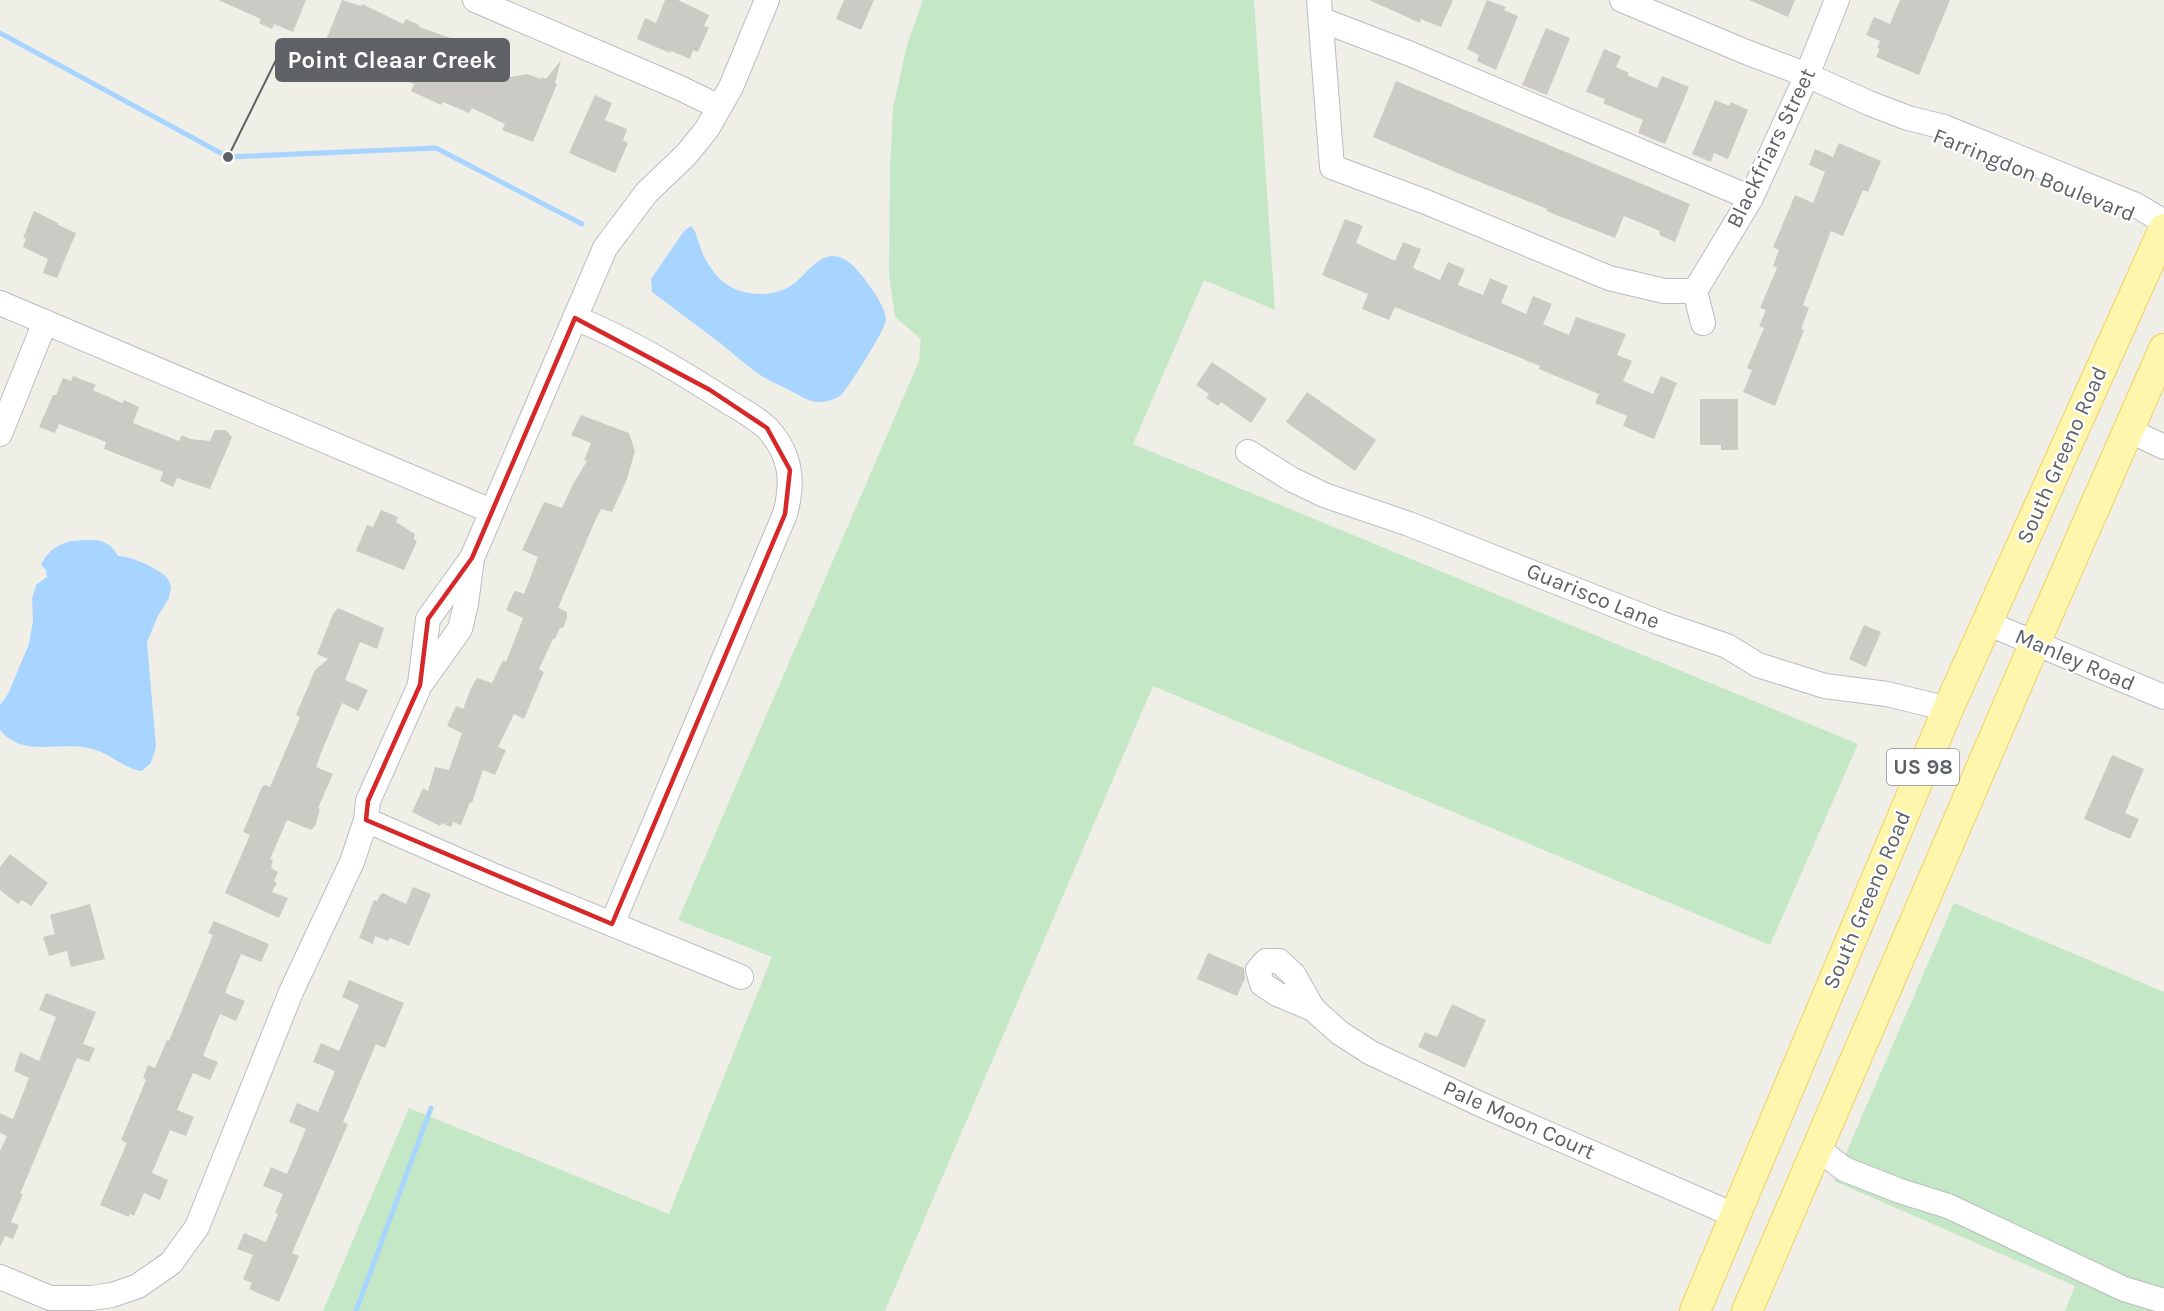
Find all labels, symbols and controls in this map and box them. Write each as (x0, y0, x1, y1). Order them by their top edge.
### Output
callout: Point Cleaar Creek (276, 39, 509, 81)
text: Point Cleaar Creek (288, 46, 496, 74)
street label: Blackfriars Street (1721, 64, 1821, 232)
street label: Farringdon Boulevard (1929, 123, 2139, 227)
street label: South Greeno Road (2011, 362, 2113, 548)
street label: Guarisco Lane (1523, 557, 1663, 635)
street label: Manley Road (2011, 623, 2139, 697)
road number: US 98 (1887, 749, 1959, 785)
street label: South Greeno Road (1818, 807, 1916, 993)
street label: Pale Moon Court (1439, 1075, 1599, 1165)

